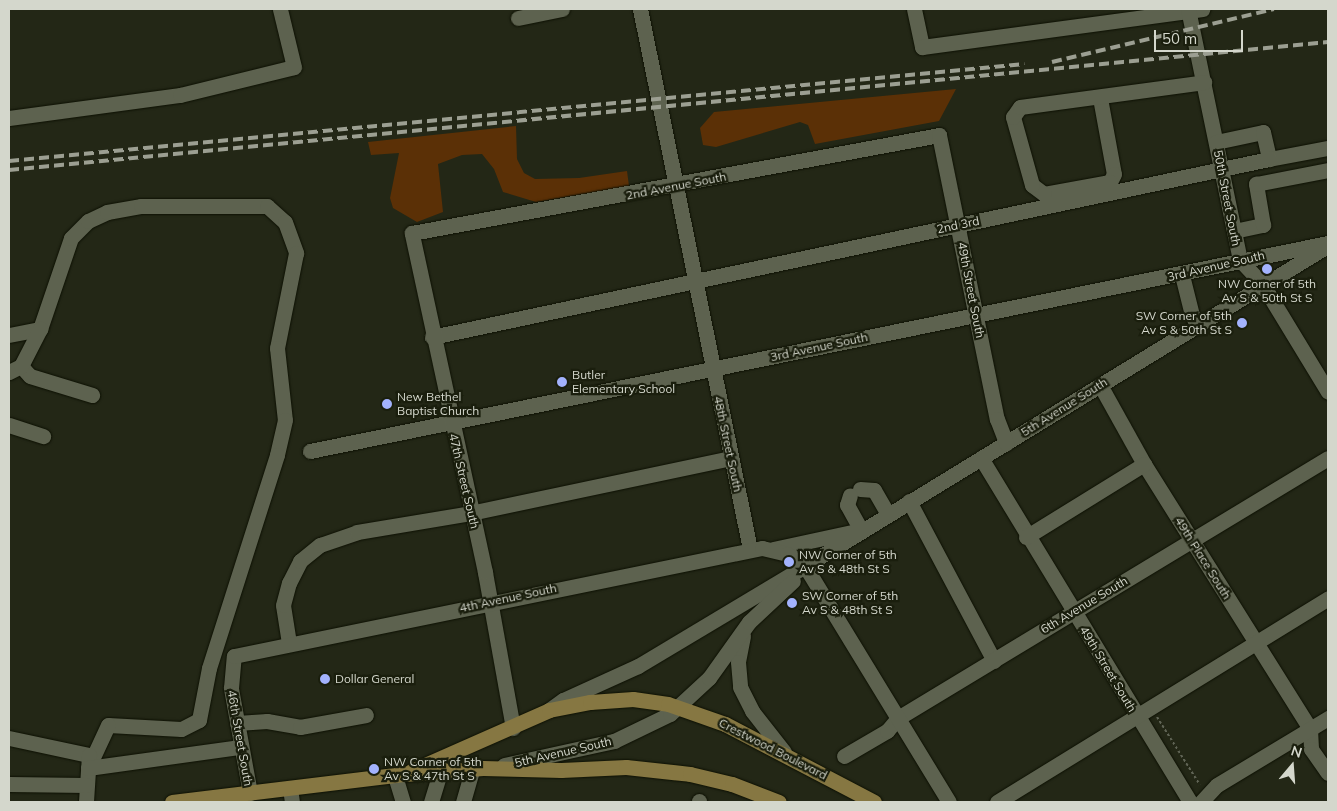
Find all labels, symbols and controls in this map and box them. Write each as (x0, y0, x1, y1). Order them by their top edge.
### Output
scale bar (1157, 20, 1246, 52)
text: 50 m (1162, 29, 1197, 48)
street label: 50th Street South (1211, 149, 1243, 247)
street label: 2nd Avenue South (625, 169, 727, 203)
street label: 2nd 3rd (935, 213, 981, 237)
street label: 49th Street South (955, 241, 987, 339)
street label: 3rd Avenue South (1166, 248, 1266, 284)
marker: NW Corner of 5th Av S & 50th St S (1261, 263, 1273, 275)
place label: NW Corner of 5th Av S & 50th St S (1218, 277, 1316, 305)
place label: SW Corner of 5th Av S & 50th St S (1136, 309, 1232, 337)
marker: SW Corner of 5th Av S & 50th St S (1236, 317, 1248, 329)
street label: 3rd Avenue South (769, 330, 869, 364)
place label: Butler Elementary School (572, 368, 675, 396)
street label: 5th Avenue South (1018, 375, 1110, 439)
marker: Butler Elementary School (556, 376, 568, 388)
place label: New Bethel Baptist Church (397, 390, 479, 418)
street label: 48th Street South (711, 395, 745, 493)
marker: New Bethel Baptist Church (381, 398, 393, 410)
street label: 47th Street South (446, 432, 482, 530)
street label: 49th Place South (1172, 514, 1234, 602)
place label: NW Corner of 5th Av S & 48th St S (799, 548, 897, 576)
marker: NW Corner of 5th Av S & 48th St S (783, 556, 795, 568)
street label: 6th Avenue South (1038, 573, 1130, 637)
street label: 4th Avenue South (458, 581, 558, 615)
place label: SW Corner of 5th Av S & 48th St S (802, 589, 898, 617)
marker: SW Corner of 5th Av S & 48th St S (786, 597, 798, 609)
street label: 49th Street South (1077, 623, 1139, 715)
place label: Dollar General (335, 672, 414, 686)
marker: Dollar General (319, 673, 331, 685)
street label: 46th Street South (224, 689, 256, 787)
street label: Crestwood Boulevard (716, 715, 830, 783)
street label: 5th Avenue South (513, 734, 613, 770)
north arrow (1267, 741, 1317, 791)
text: N (1289, 742, 1304, 762)
place label: NW Corner of 5th Av S & 47th St S (384, 755, 482, 783)
marker: NW Corner of 5th Av S & 47th St S (368, 763, 380, 775)

